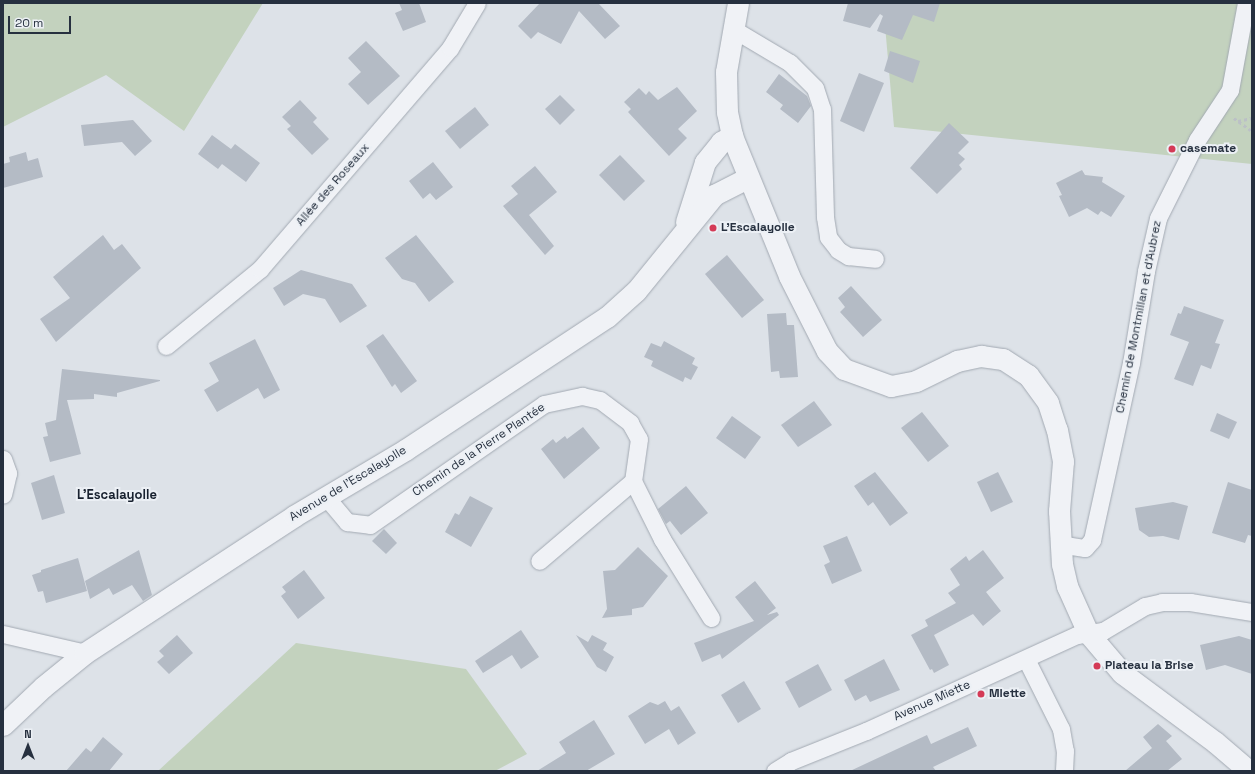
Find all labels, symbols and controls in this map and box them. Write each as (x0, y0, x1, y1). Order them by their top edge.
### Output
scale bar (10, 8, 73, 34)
text: 20 m (15, 15, 43, 31)
street label: Allée des Roseaux (293, 141, 373, 229)
place label: casemate (1180, 142, 1236, 156)
marker: casemate (1167, 144, 1177, 154)
street label: Chemin de Montmillan et d'Aubrez (1113, 219, 1165, 415)
place label: L'Escalayolle (721, 221, 795, 235)
marker: L'Escalayolle (708, 223, 718, 233)
street label: Chemin de la Pierre Plantée (410, 400, 548, 500)
street label: Avenue de l'Escalayolle (287, 443, 409, 525)
district label: L'Escalayolle (77, 487, 157, 503)
place label: Plateau la Brise (1105, 659, 1194, 673)
marker: Plateau la Brise (1092, 661, 1102, 671)
street label: Avenue Miette (891, 678, 973, 724)
place label: Miette (989, 687, 1026, 701)
marker: Miette (976, 689, 986, 699)
north arrow (8, 726, 48, 766)
text: N (24, 727, 32, 741)

